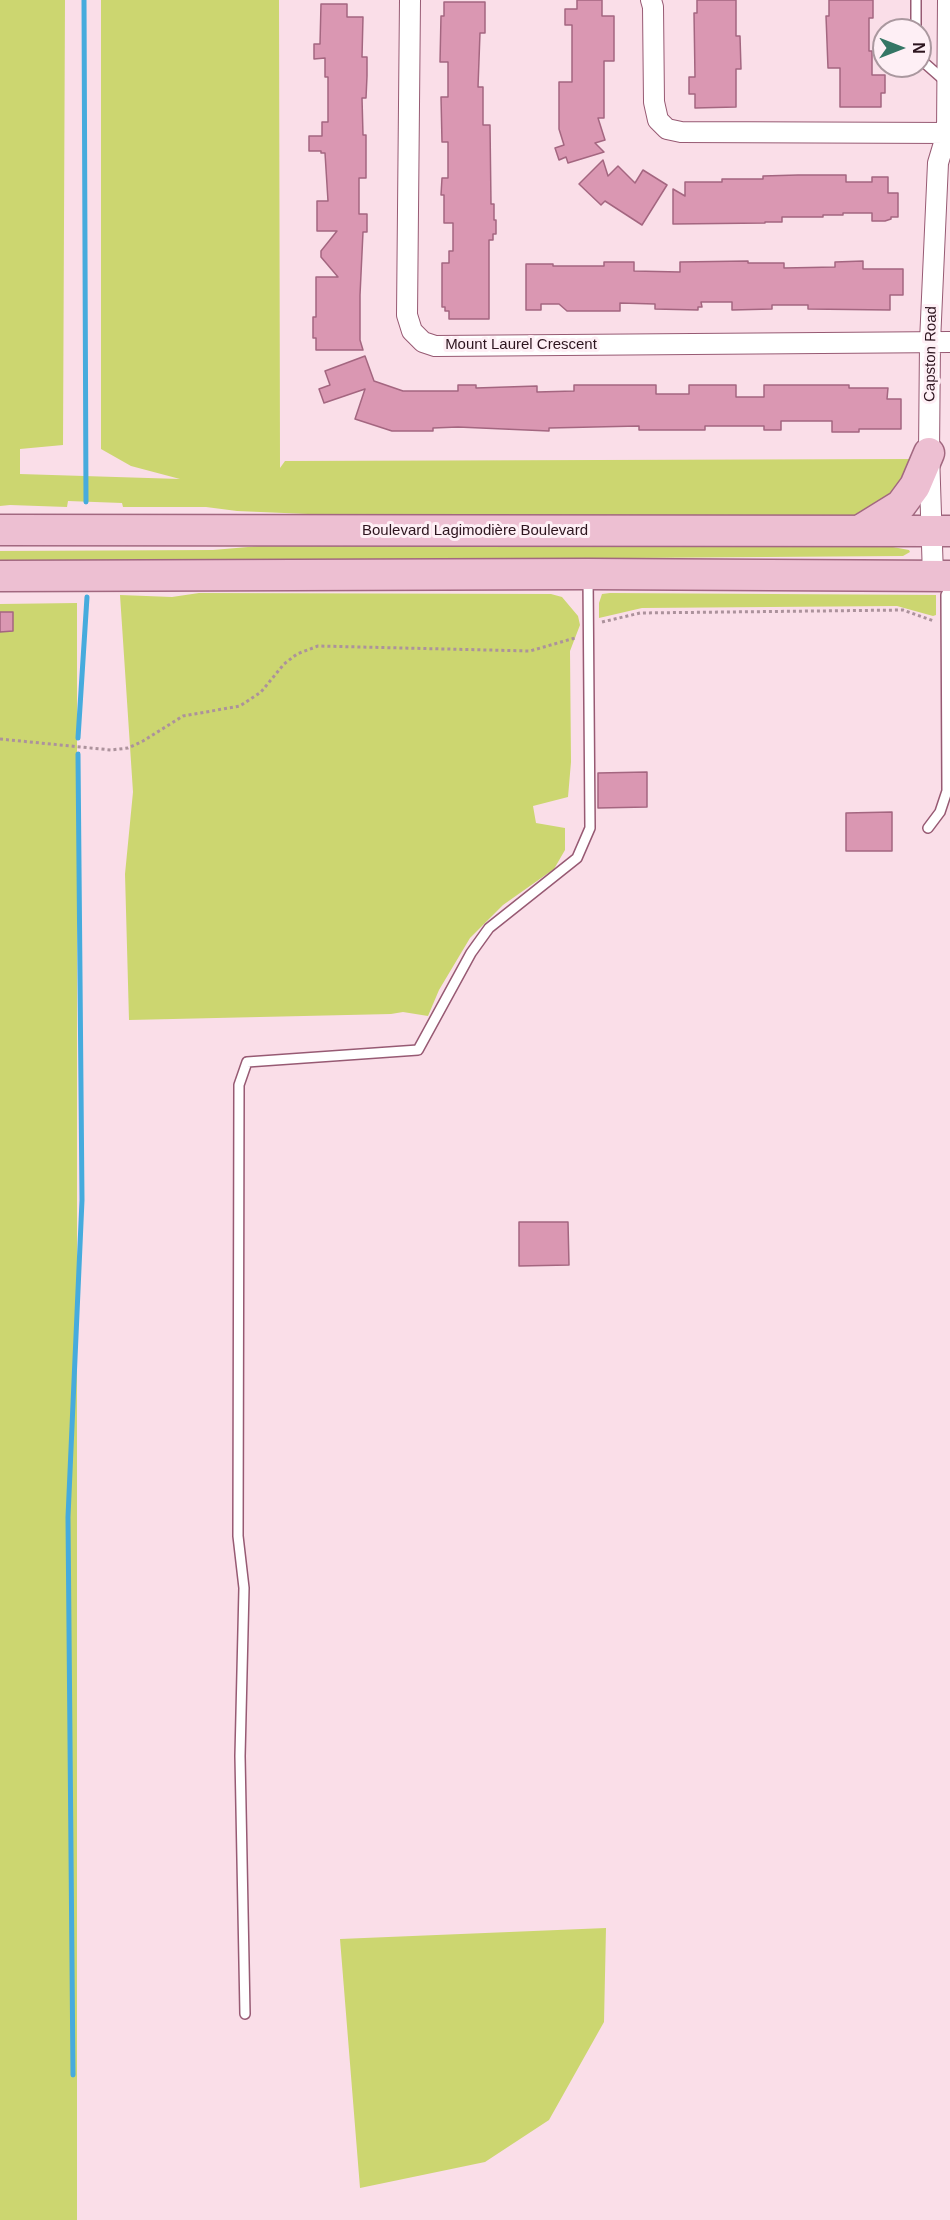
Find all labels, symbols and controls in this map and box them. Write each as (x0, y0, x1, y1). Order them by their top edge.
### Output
north arrow (872, 18, 932, 78)
text: N (910, 42, 927, 54)
street label: Capston Road (921, 306, 941, 402)
street label: Mount Laurel Crescent (445, 336, 597, 354)
street label: Boulevard Lagimodière Boulevard (362, 522, 588, 540)

